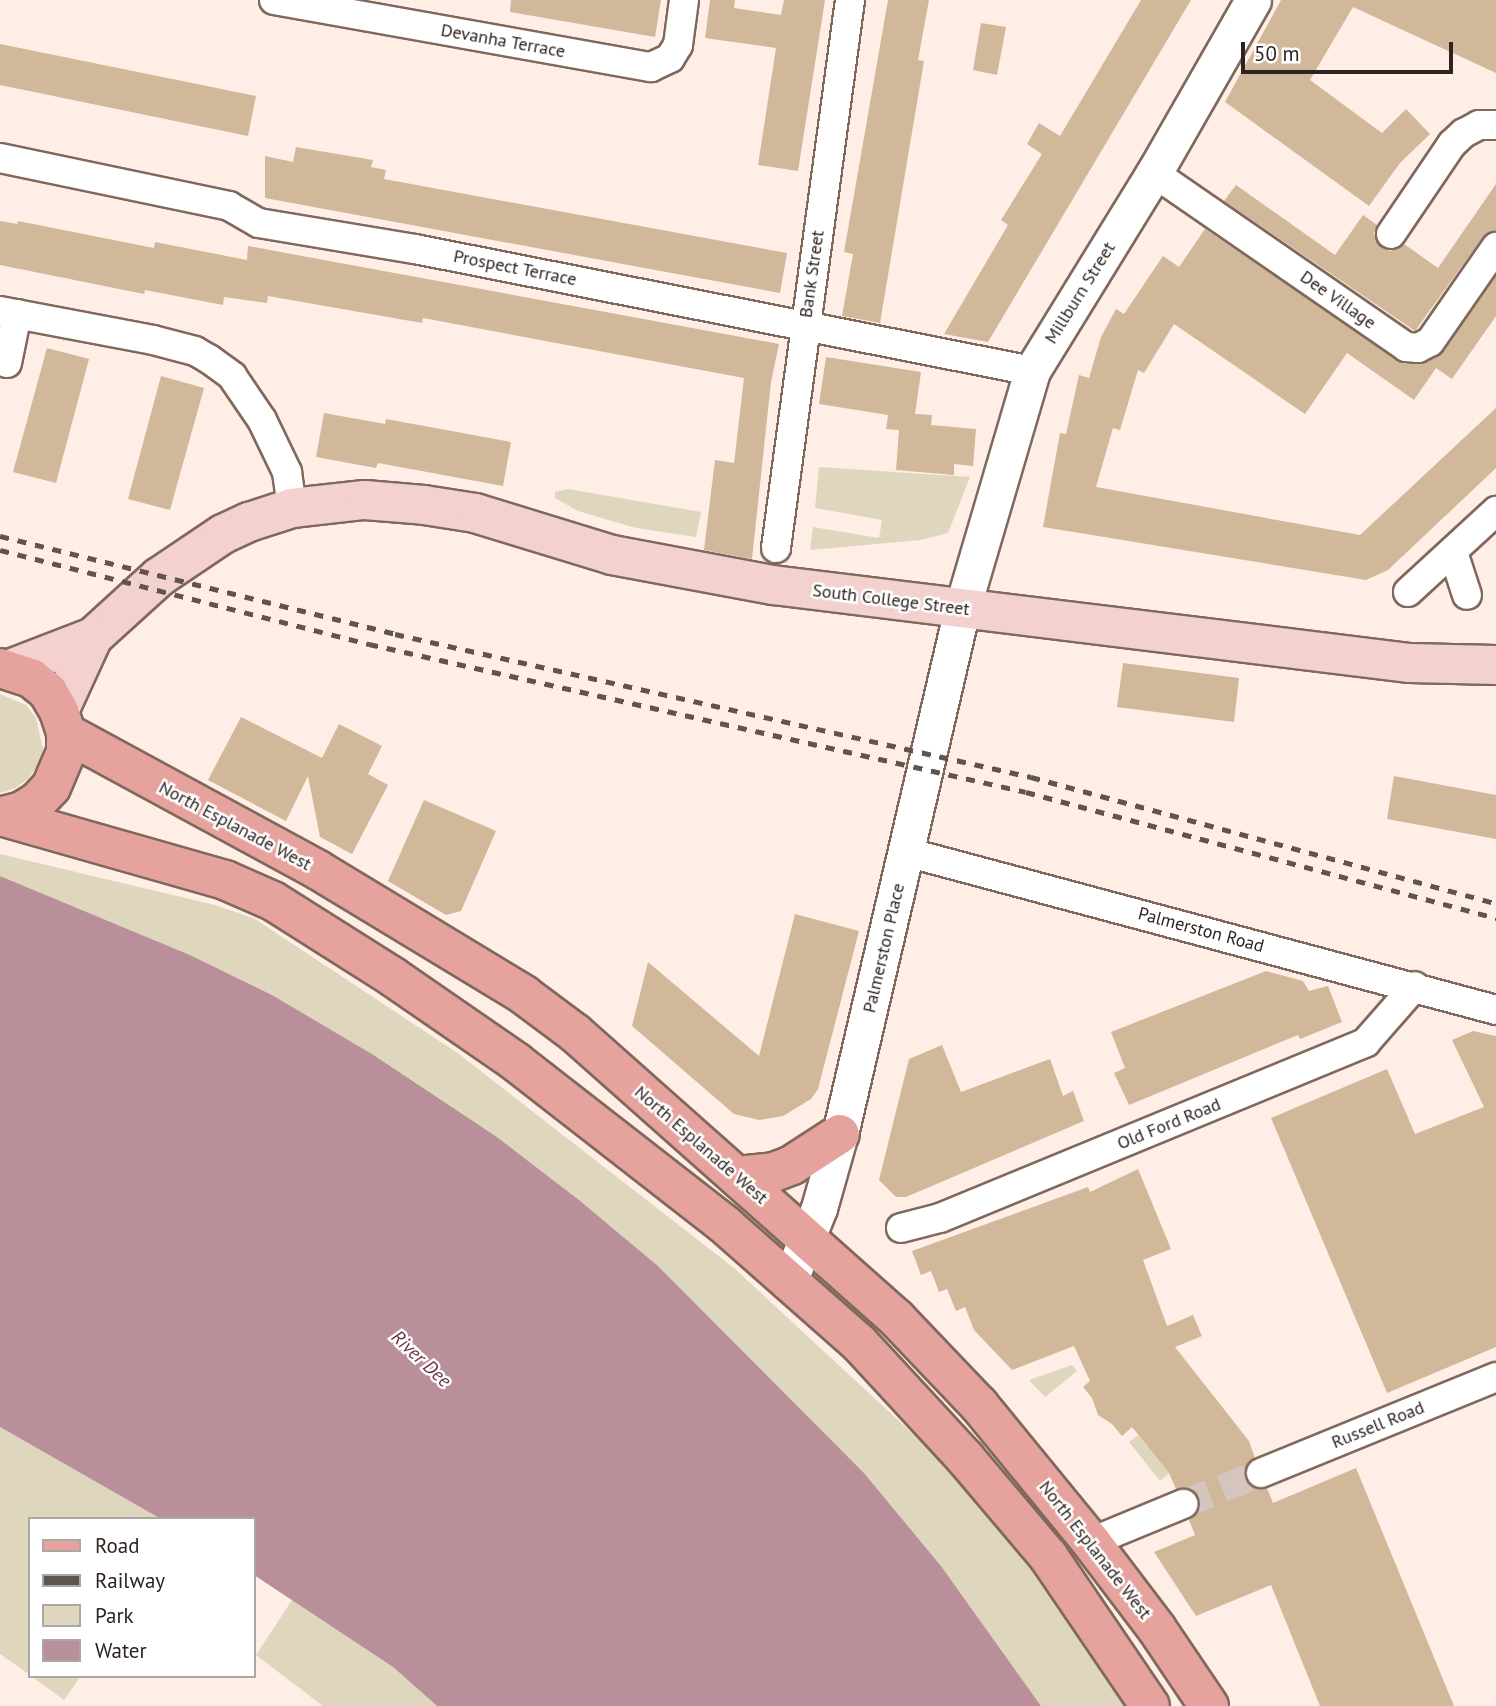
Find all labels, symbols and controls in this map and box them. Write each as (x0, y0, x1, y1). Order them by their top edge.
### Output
street label: Devanha Terrace (439, 19, 567, 63)
scale bar (1244, 28, 1456, 72)
text: 50 m (1254, 40, 1300, 67)
street label: Bank Street (795, 229, 829, 319)
street label: Millburn Street (1040, 238, 1120, 348)
street label: Prospect Terrace (451, 245, 579, 291)
street label: Dee Village (1296, 266, 1380, 334)
street label: South College Street (811, 580, 971, 620)
street label: North Esplanade West (155, 777, 315, 875)
street label: Palmerston Place (859, 881, 909, 1015)
street label: Palmerston Road (1136, 903, 1266, 957)
street label: North Esplanade West (630, 1081, 772, 1209)
street label: Old Ford Road (1114, 1093, 1224, 1155)
water label: River Dee (387, 1326, 455, 1392)
street label: Russell Road (1329, 1397, 1427, 1453)
street label: North Esplanade West (1034, 1476, 1156, 1624)
legend (28, 1517, 256, 1678)
text: Road (95, 1532, 139, 1559)
text: Railway (95, 1567, 165, 1594)
text: Park (95, 1602, 134, 1629)
text: Water (95, 1637, 147, 1664)

